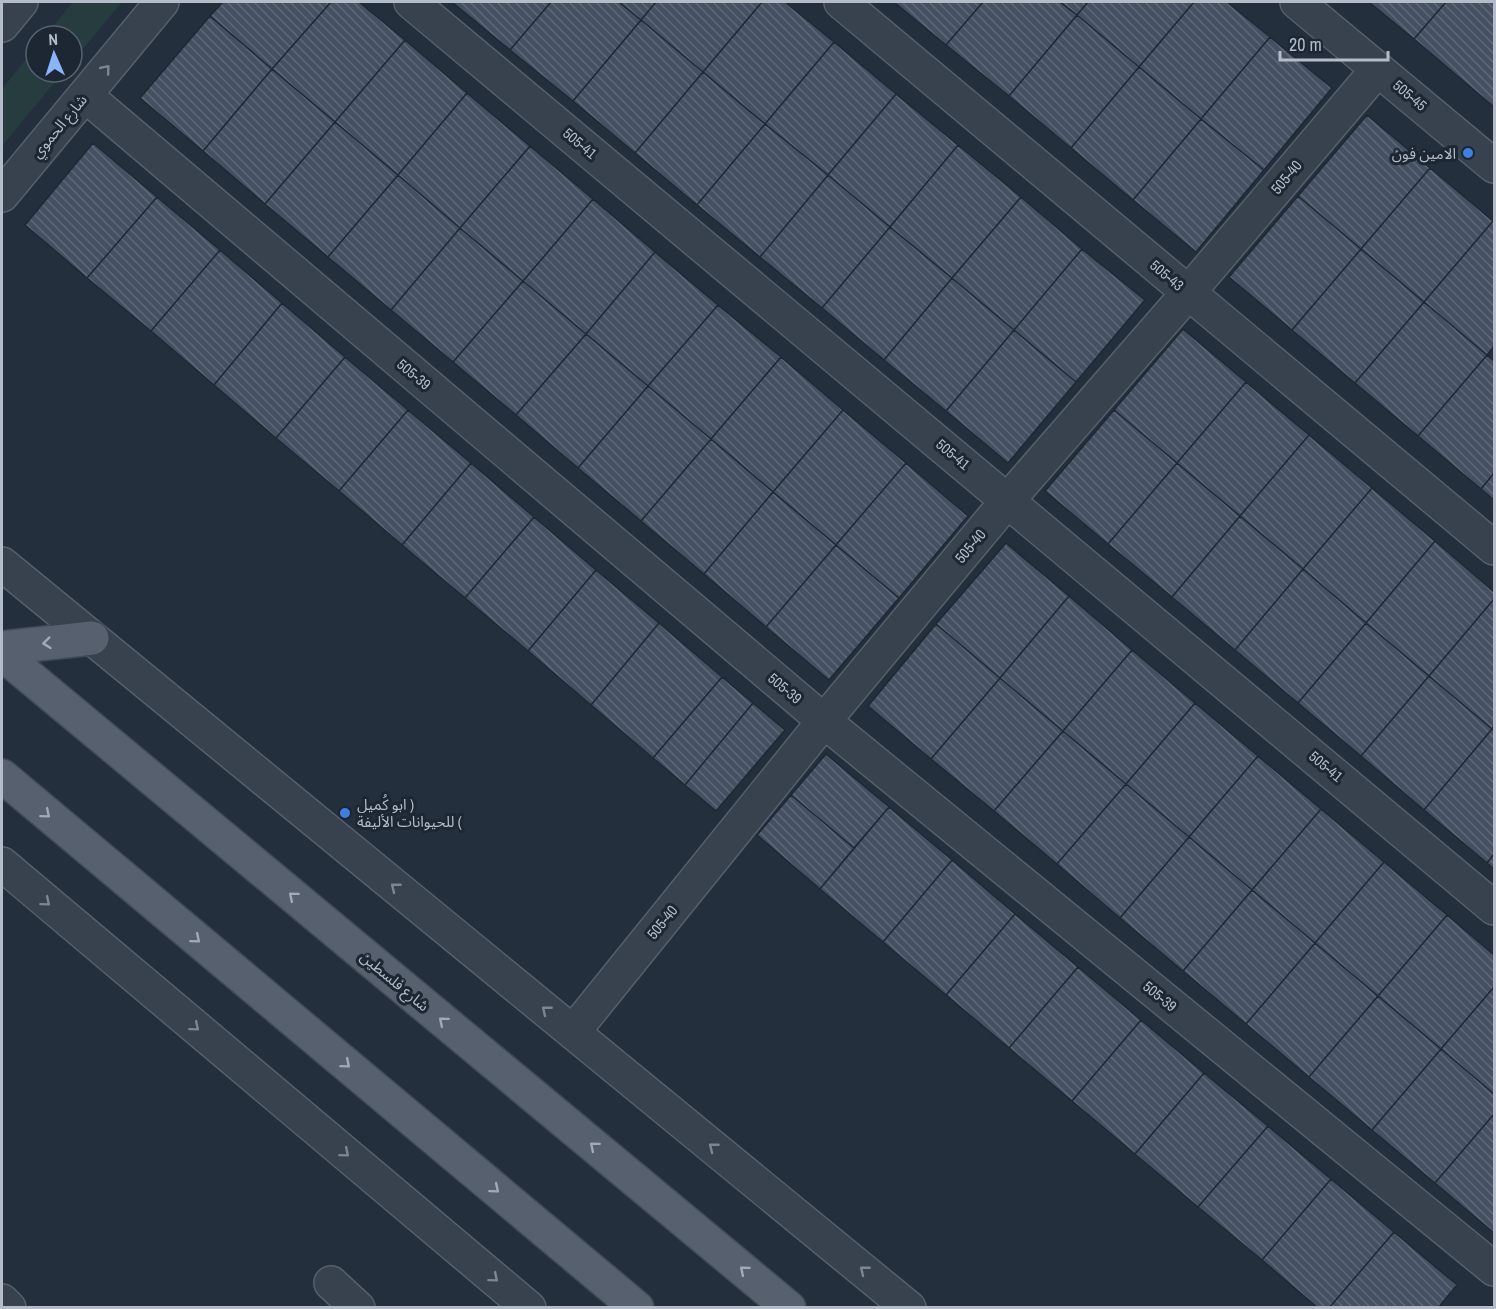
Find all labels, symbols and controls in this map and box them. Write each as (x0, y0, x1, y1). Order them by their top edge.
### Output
north arrow (24, 24, 84, 84)
scale bar (1280, 24, 1388, 62)
text: N (48, 28, 59, 50)
text: 20 m (1289, 32, 1322, 57)
one-way arrow (99, 65, 110, 76)
street label: 505-45 (1389, 75, 1432, 115)
street label: شارع الحموي (26, 90, 93, 163)
street label: 505-41 (559, 123, 602, 163)
place label: الامين فون (1392, 143, 1456, 164)
marker: الامين فون (1461, 146, 1475, 160)
street label: 505-40 (1266, 155, 1306, 198)
street label: 505-43 (1146, 255, 1189, 295)
street label: 505-39 (393, 354, 436, 394)
street label: 505-41 (932, 434, 975, 474)
street label: 505-40 (950, 524, 990, 567)
one-way arrow (42, 636, 51, 649)
street label: 505-39 (764, 668, 807, 708)
street label: 505-41 (1305, 746, 1348, 786)
place label: ابو كُميل ) للحيوانات الأليفة ( (357, 794, 462, 832)
one-way arrow (39, 806, 50, 817)
marker: ابو كُميل ) للحيوانات الأليفة ( (338, 806, 352, 820)
one-way arrow (391, 883, 402, 894)
one-way arrow (289, 893, 300, 904)
one-way arrow (39, 894, 50, 905)
street label: 505-40 (642, 900, 682, 943)
one-way arrow (189, 931, 200, 942)
street label: شارع فلسطين (355, 946, 434, 1018)
street label: 505-39 (1139, 976, 1182, 1016)
one-way arrow (542, 1007, 553, 1018)
one-way arrow (439, 1017, 450, 1028)
one-way arrow (189, 1020, 200, 1031)
one-way arrow (339, 1056, 350, 1067)
one-way arrow (589, 1142, 600, 1153)
one-way arrow (709, 1143, 720, 1154)
one-way arrow (338, 1145, 349, 1156)
one-way arrow (488, 1181, 499, 1192)
one-way arrow (739, 1266, 750, 1277)
one-way arrow (860, 1267, 871, 1278)
one-way arrow (487, 1271, 498, 1282)

